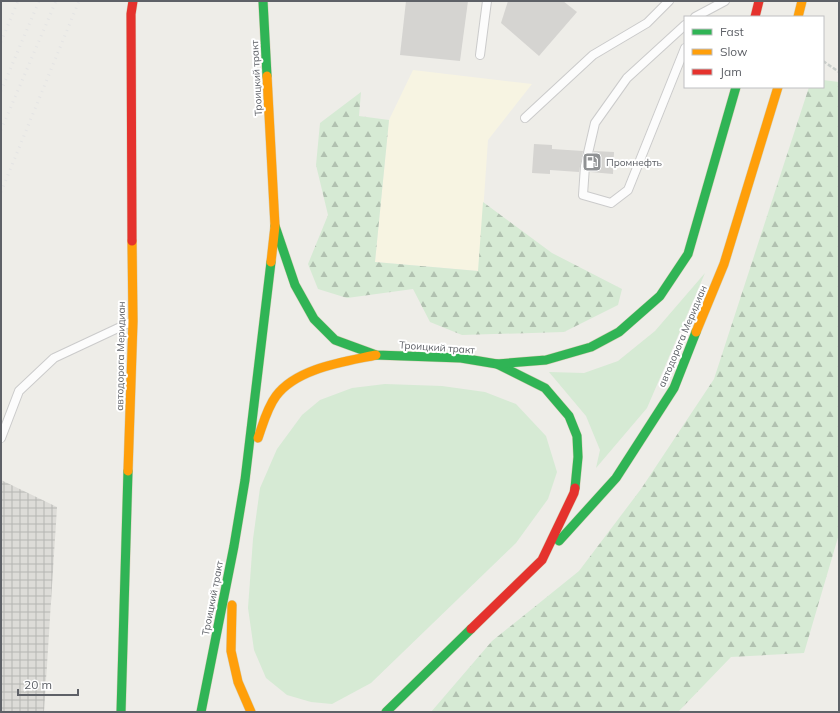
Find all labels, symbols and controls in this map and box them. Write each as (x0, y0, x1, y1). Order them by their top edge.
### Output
legend (684, 16, 824, 88)
text: Fast (720, 24, 744, 39)
street label: Троицкий тракт (248, 39, 265, 116)
text: Slow (720, 44, 748, 59)
text: Jam (720, 64, 742, 79)
fuel station icon: Промнефть (581, 151, 603, 173)
place label: Промнефть (606, 156, 663, 169)
street label: автодорога Меридиан (655, 283, 710, 389)
street label: автодорога Меридиан (113, 301, 128, 411)
street label: Троицкий тракт (399, 338, 476, 357)
street label: Троицкий тракт (199, 559, 226, 637)
scale bar (18, 671, 78, 697)
text: 20 m (24, 677, 52, 692)

